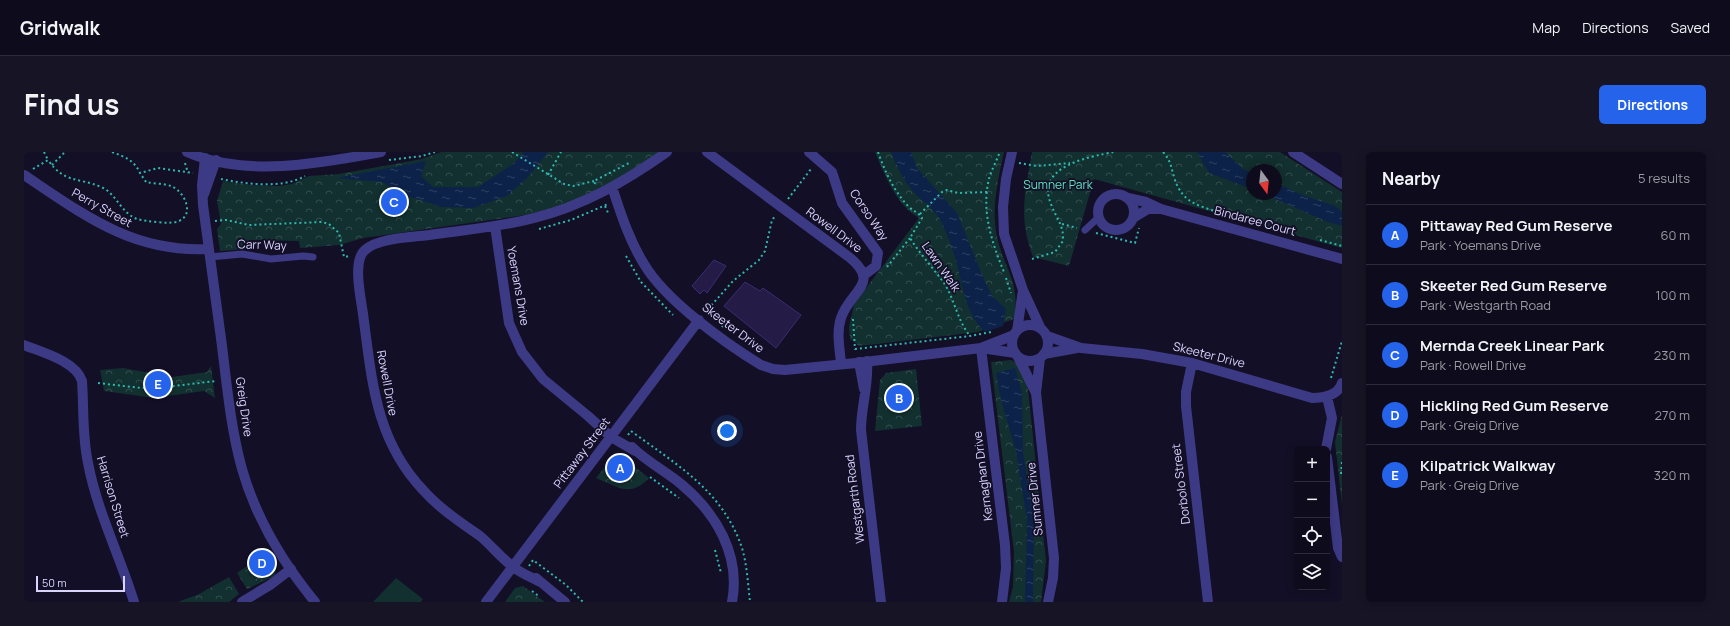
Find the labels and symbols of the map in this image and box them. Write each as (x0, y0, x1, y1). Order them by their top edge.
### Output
north arrow (1246, 164, 1282, 200)
park label: Sumner Park (1023, 176, 1094, 193)
street label: Perry Street (69, 184, 136, 231)
street label: Corso Way (846, 186, 893, 244)
pin: C (381, 187, 407, 217)
street label: Bindaree Court (1213, 201, 1298, 240)
street label: Rowell Drive (803, 203, 866, 256)
street label: Carr Way (237, 235, 288, 254)
street label: Lawn Walk (918, 238, 965, 296)
street label: Yoemans Drive (503, 245, 534, 327)
street label: Skeeter Drive (699, 299, 768, 357)
street label: Skeeter Drive (1171, 337, 1247, 372)
street label: Rowell Drive (373, 349, 402, 417)
pin: E (145, 369, 171, 399)
street label: Greig Drive (232, 376, 257, 438)
pin: B (886, 383, 912, 413)
street label: Pittaway Street (549, 414, 614, 492)
your location (717, 421, 737, 441)
street label: Kernaghan Drive (969, 430, 996, 522)
street label: Dorbolo Street (1167, 443, 1194, 525)
pin: A (607, 453, 633, 483)
street label: Harrison Street (93, 454, 134, 540)
street label: Westgarth Road (841, 454, 868, 545)
street label: Sumner Drive (1022, 462, 1047, 537)
pin: D (249, 548, 275, 578)
scale bar (36, 574, 125, 593)

